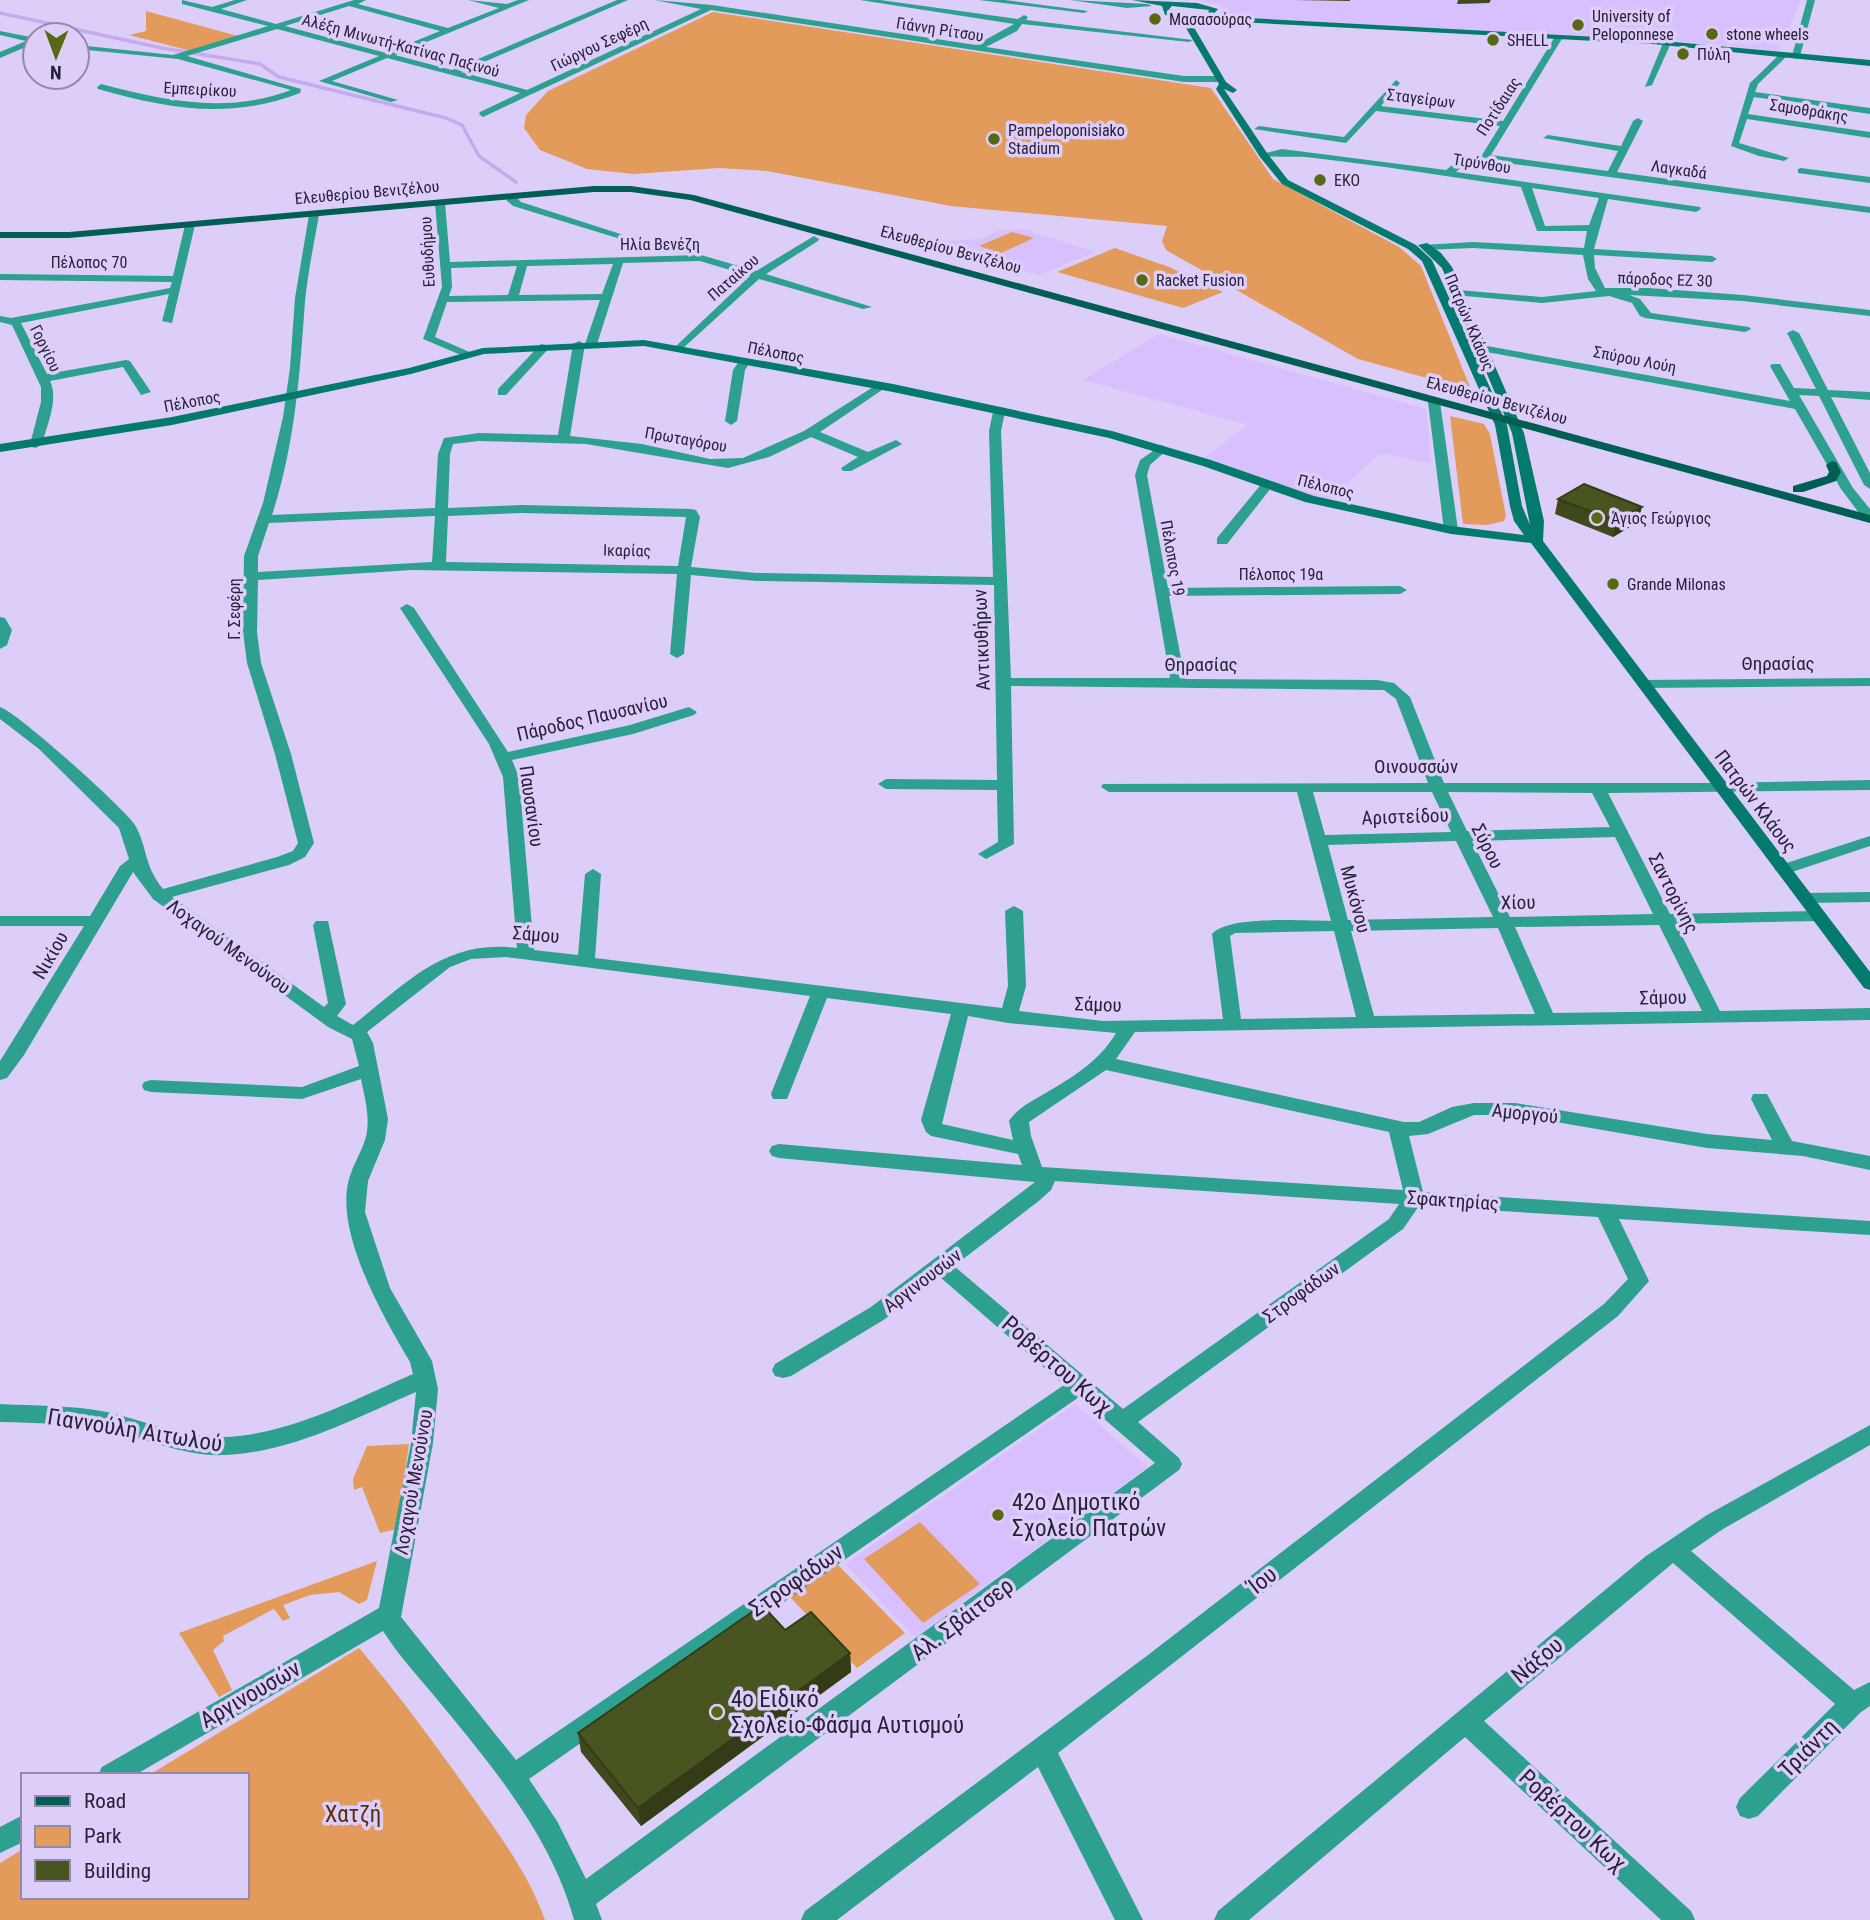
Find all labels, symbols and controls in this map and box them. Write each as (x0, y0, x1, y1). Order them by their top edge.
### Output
place label: University of Peloponnese (1592, 7, 1674, 44)
street label: Αλέξη Μινωτή-Κατίνας Παξινού (300, 10, 502, 81)
place label: Μασασούρας (1169, 10, 1252, 29)
marker: Μασασούρας (1147, 11, 1163, 27)
street label: Γιάννη Ρίτσου (895, 13, 985, 46)
street label: Γιώργου Σεφέρη (548, 14, 651, 75)
marker: University of Peloponnese (1570, 17, 1586, 33)
north arrow (21, 21, 91, 91)
place label: stone wheels (1726, 25, 1809, 44)
marker: stone wheels (1704, 26, 1720, 42)
place label: SHELL (1507, 31, 1549, 50)
marker: SHELL (1485, 32, 1501, 48)
place label: Πύλη (1697, 45, 1730, 64)
marker: Πύλη (1675, 46, 1691, 62)
text: N (50, 61, 62, 84)
street label: Ποτίδαιας (1472, 73, 1524, 139)
street label: Εμπειρίκου (163, 78, 237, 101)
street label: Σταγείρων (1386, 85, 1456, 112)
street label: Σαμοθράκης (1768, 95, 1850, 126)
place label: Pampeloponisiako Stadium (1008, 121, 1125, 158)
marker: Pampeloponisiako Stadium (986, 131, 1002, 147)
street label: Τιρύνθου (1452, 150, 1512, 177)
street label: Λαγκαδά (1650, 156, 1708, 183)
place label: EKO (1334, 171, 1360, 190)
marker: EKO (1312, 172, 1328, 188)
street label: Ελευθερίου Βενιζέλου (294, 177, 440, 208)
street label: Ευθυδήμου (416, 216, 439, 288)
street label: Ελευθερίου Βενιζέλου (878, 222, 1023, 277)
street label: Ηλία Βενέζη (620, 235, 700, 254)
street label: Παταίκου (704, 250, 763, 305)
street label: Πέλοπος 70 (51, 253, 127, 272)
street label: πάροδος ΕΖ 30 (1617, 268, 1713, 291)
place label: Racket Fusion (1156, 271, 1245, 290)
street label: Πατρών Κλάους (1441, 271, 1498, 373)
marker: Racket Fusion (1134, 272, 1150, 288)
street label: Γοργίου (26, 322, 65, 375)
street label: Πέλοπος (746, 338, 806, 367)
street label: Σπύρου Λούη (1592, 342, 1678, 377)
street label: Ελευθερίου Βενιζέλου (1424, 373, 1569, 428)
street label: Πέλοπος (162, 387, 222, 416)
street label: Πρωταγόρου (643, 423, 729, 456)
street label: Πέλοπος (1296, 470, 1356, 503)
place label: Άγιος Γεώργιος (1611, 509, 1711, 528)
marker: Άγιος Γεώργιος (1589, 510, 1605, 526)
street label: Πέλοπος 19 (1156, 519, 1189, 597)
street label: Ικαρίας (603, 541, 651, 560)
street label: Πέλοπος 19α (1239, 565, 1323, 584)
place label: Grande Milonas (1627, 575, 1726, 594)
marker: Grande Milonas (1605, 576, 1621, 592)
street label: Γ. Σεφέρη (225, 578, 244, 640)
street label: Αντικυθήρων (968, 589, 995, 691)
street label: Θηρασίας (1741, 652, 1815, 675)
street label: Θηρασίας (1164, 653, 1238, 676)
street label: Πάροδος Παυσανίου (514, 689, 670, 746)
street label: Πατρών Κλάους (1710, 746, 1802, 857)
street label: Οινουσσών (1374, 755, 1458, 778)
street label: Παυσανίου (514, 764, 549, 848)
street label: Αριστείδου (1361, 803, 1449, 830)
street label: Σύρου (1467, 820, 1508, 872)
street label: Σαντορίνης (1644, 849, 1704, 937)
street label: Μυκόνου (1335, 863, 1376, 935)
street label: Χίου (1500, 891, 1536, 914)
street label: Λοχαγού Μενούνου (162, 894, 295, 999)
street label: Σάμου (511, 921, 560, 948)
street label: Νικίου (28, 927, 73, 983)
street label: Σάμου (1639, 986, 1687, 1009)
street label: Σάμου (1074, 992, 1122, 1017)
street label: Αμοργού (1491, 1099, 1559, 1128)
street label: Σφακτηρίας (1406, 1186, 1500, 1215)
street label: Αργινουσών (879, 1244, 966, 1317)
street label: Στροφάδων (1258, 1257, 1344, 1328)
street label: Ροβέρτου Κωχ (996, 1310, 1118, 1421)
street label: Γιαννούλη Αιτωλού (46, 1403, 224, 1458)
street label: Λοχαγού Μενούνου (389, 1408, 438, 1557)
place label: 42ο Δημοτικό Σχολείο Πατρών (1012, 1489, 1166, 1542)
marker: 42ο Δημοτικό Σχολείο Πατρών (990, 1507, 1006, 1523)
street label: Στροφάδων (744, 1538, 849, 1623)
street label: Ίου (1242, 1561, 1282, 1601)
street label: Αλ. Σβάιτσερ (906, 1572, 1019, 1667)
street label: Νάξου (1506, 1631, 1568, 1689)
street label: Αργινουσών (195, 1655, 305, 1734)
place label: 4ο Ειδικό Σχολείο-Φάσμα Αυτισμού (731, 1686, 964, 1739)
marker: 4ο Ειδικό Σχολείο-Φάσμα Αυτισμού (709, 1704, 725, 1720)
street label: Τριάντη (1773, 1713, 1843, 1783)
street label: Ροβέρτου Κωχ (1514, 1764, 1632, 1877)
legend (21, 1773, 248, 1899)
text: Road (84, 1789, 126, 1813)
park label: Χατζή (325, 1801, 381, 1828)
text: Park (84, 1824, 122, 1848)
text: Building (84, 1859, 151, 1883)

